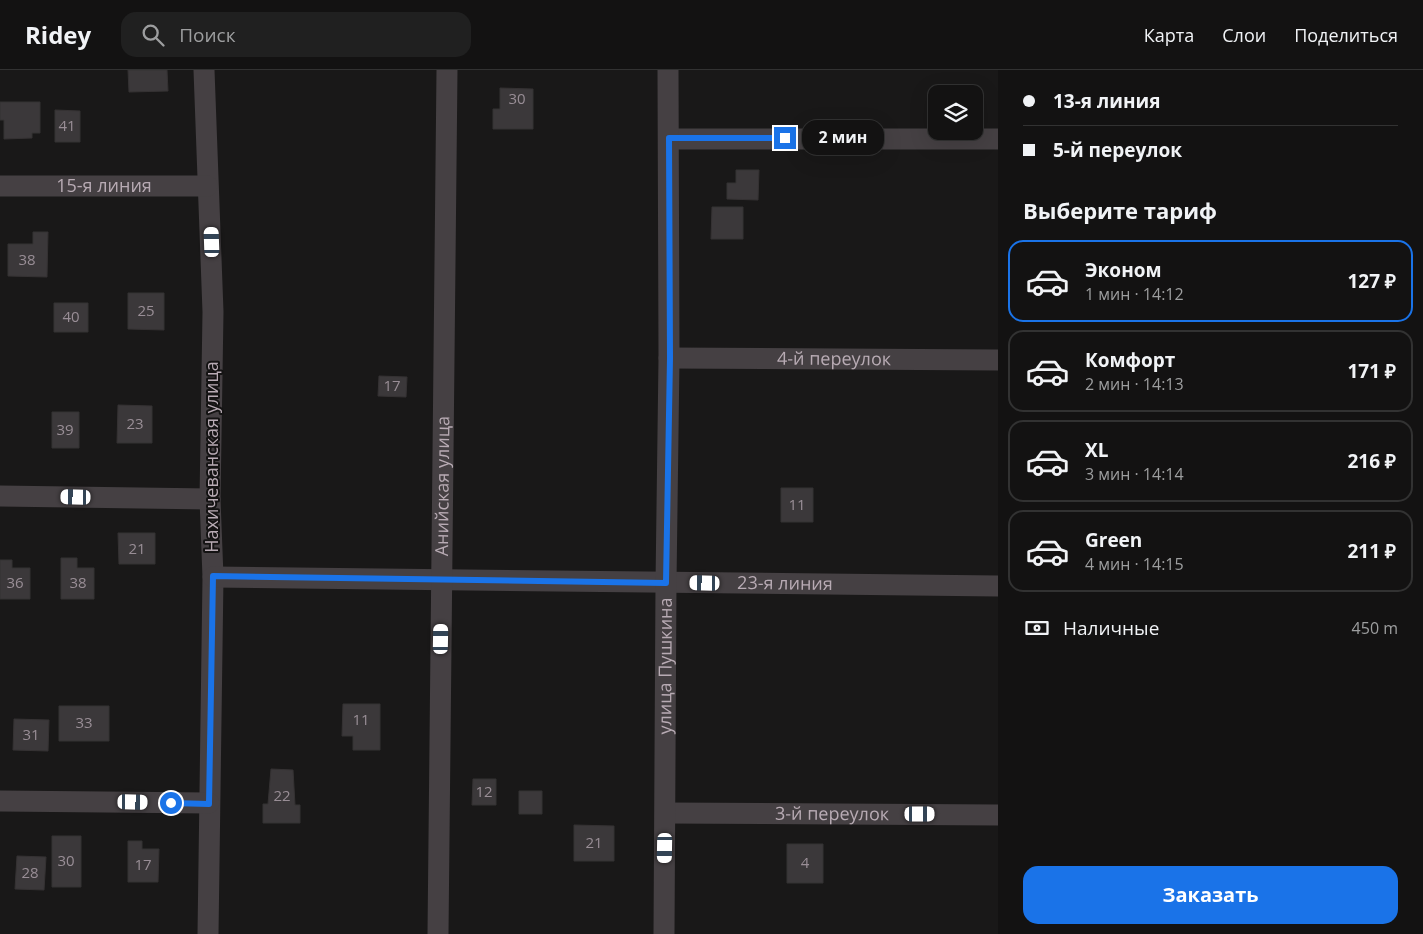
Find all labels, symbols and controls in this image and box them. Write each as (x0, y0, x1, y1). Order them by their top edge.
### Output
search box (121, 12, 471, 57)
text: Ridey (25, 18, 91, 51)
icon: search (139, 21, 167, 49)
text: Поиск (179, 22, 235, 48)
text: Карта (1144, 23, 1194, 47)
text: Слои (1222, 23, 1266, 47)
text: Поделиться (1294, 23, 1398, 47)
map controls (928, 85, 983, 140)
button: layers (928, 85, 983, 140)
house number: 30 (508, 88, 526, 108)
text: 13-я линия (1053, 88, 1161, 114)
house number: 41 (58, 115, 76, 135)
callout: 2 мин (802, 120, 885, 156)
text: 2 мин (819, 126, 867, 148)
route end (774, 127, 796, 149)
text: 5-й переулок (1053, 137, 1182, 163)
street label: 15-я линия (56, 173, 152, 197)
text: Выберите тариф (1023, 195, 1217, 225)
car (203, 227, 220, 257)
house number: 38 (18, 249, 36, 269)
text: Эконом (1085, 257, 1162, 283)
icon: car (1025, 259, 1070, 304)
text: 127 ₽ (1347, 268, 1396, 294)
text: 1 мин · 14:12 (1085, 283, 1184, 305)
house number: 25 (137, 300, 155, 320)
house number: 40 (62, 306, 80, 326)
street label: 4-й переулок (777, 346, 892, 370)
text: Комфорт (1085, 347, 1175, 373)
icon: car (1025, 349, 1070, 394)
text: 171 ₽ (1347, 358, 1396, 384)
street label: Нахичеванская улица (199, 361, 223, 553)
text: 2 мин · 14:13 (1085, 373, 1184, 395)
house number: 17 (383, 375, 401, 395)
house number: 23 (126, 413, 144, 433)
street label: Анийская улица (429, 416, 454, 556)
house number: 39 (56, 419, 74, 439)
text: XL (1085, 437, 1108, 463)
icon: car (1025, 439, 1070, 484)
text: 216 ₽ (1347, 448, 1396, 474)
text: 3 мин · 14:14 (1085, 463, 1184, 485)
car (60, 489, 91, 505)
house number: 11 (788, 494, 806, 514)
text: Green (1085, 527, 1142, 553)
icon: car (1025, 529, 1070, 574)
house number: 21 (128, 538, 146, 558)
text: 211 ₽ (1347, 538, 1396, 564)
text: 4 мин · 14:15 (1085, 553, 1184, 575)
street label: 23-я линия (737, 570, 833, 595)
house number: 36 (6, 572, 24, 592)
house number: 38 (69, 572, 87, 592)
car (689, 575, 720, 591)
street label: улица Пушкина (652, 597, 677, 735)
icon: cash (1023, 614, 1051, 642)
text: Наличные (1063, 615, 1159, 641)
text: 450 m (1352, 617, 1398, 639)
car (433, 624, 448, 654)
house number: 11 (352, 709, 370, 729)
house number: 33 (75, 712, 93, 732)
house number: 31 (22, 724, 40, 744)
house number: 12 (475, 781, 493, 801)
house number: 22 (273, 785, 291, 805)
route start (160, 792, 182, 814)
car (117, 794, 148, 810)
street label: 3-й переулок (775, 801, 890, 825)
car (905, 807, 935, 822)
house number: 21 (585, 832, 603, 852)
car (657, 833, 672, 863)
house number: 30 (57, 850, 75, 870)
house number: 4 (801, 852, 810, 872)
house number: 17 (134, 854, 152, 874)
house number: 28 (21, 862, 39, 882)
button: Заказать (1023, 866, 1398, 924)

